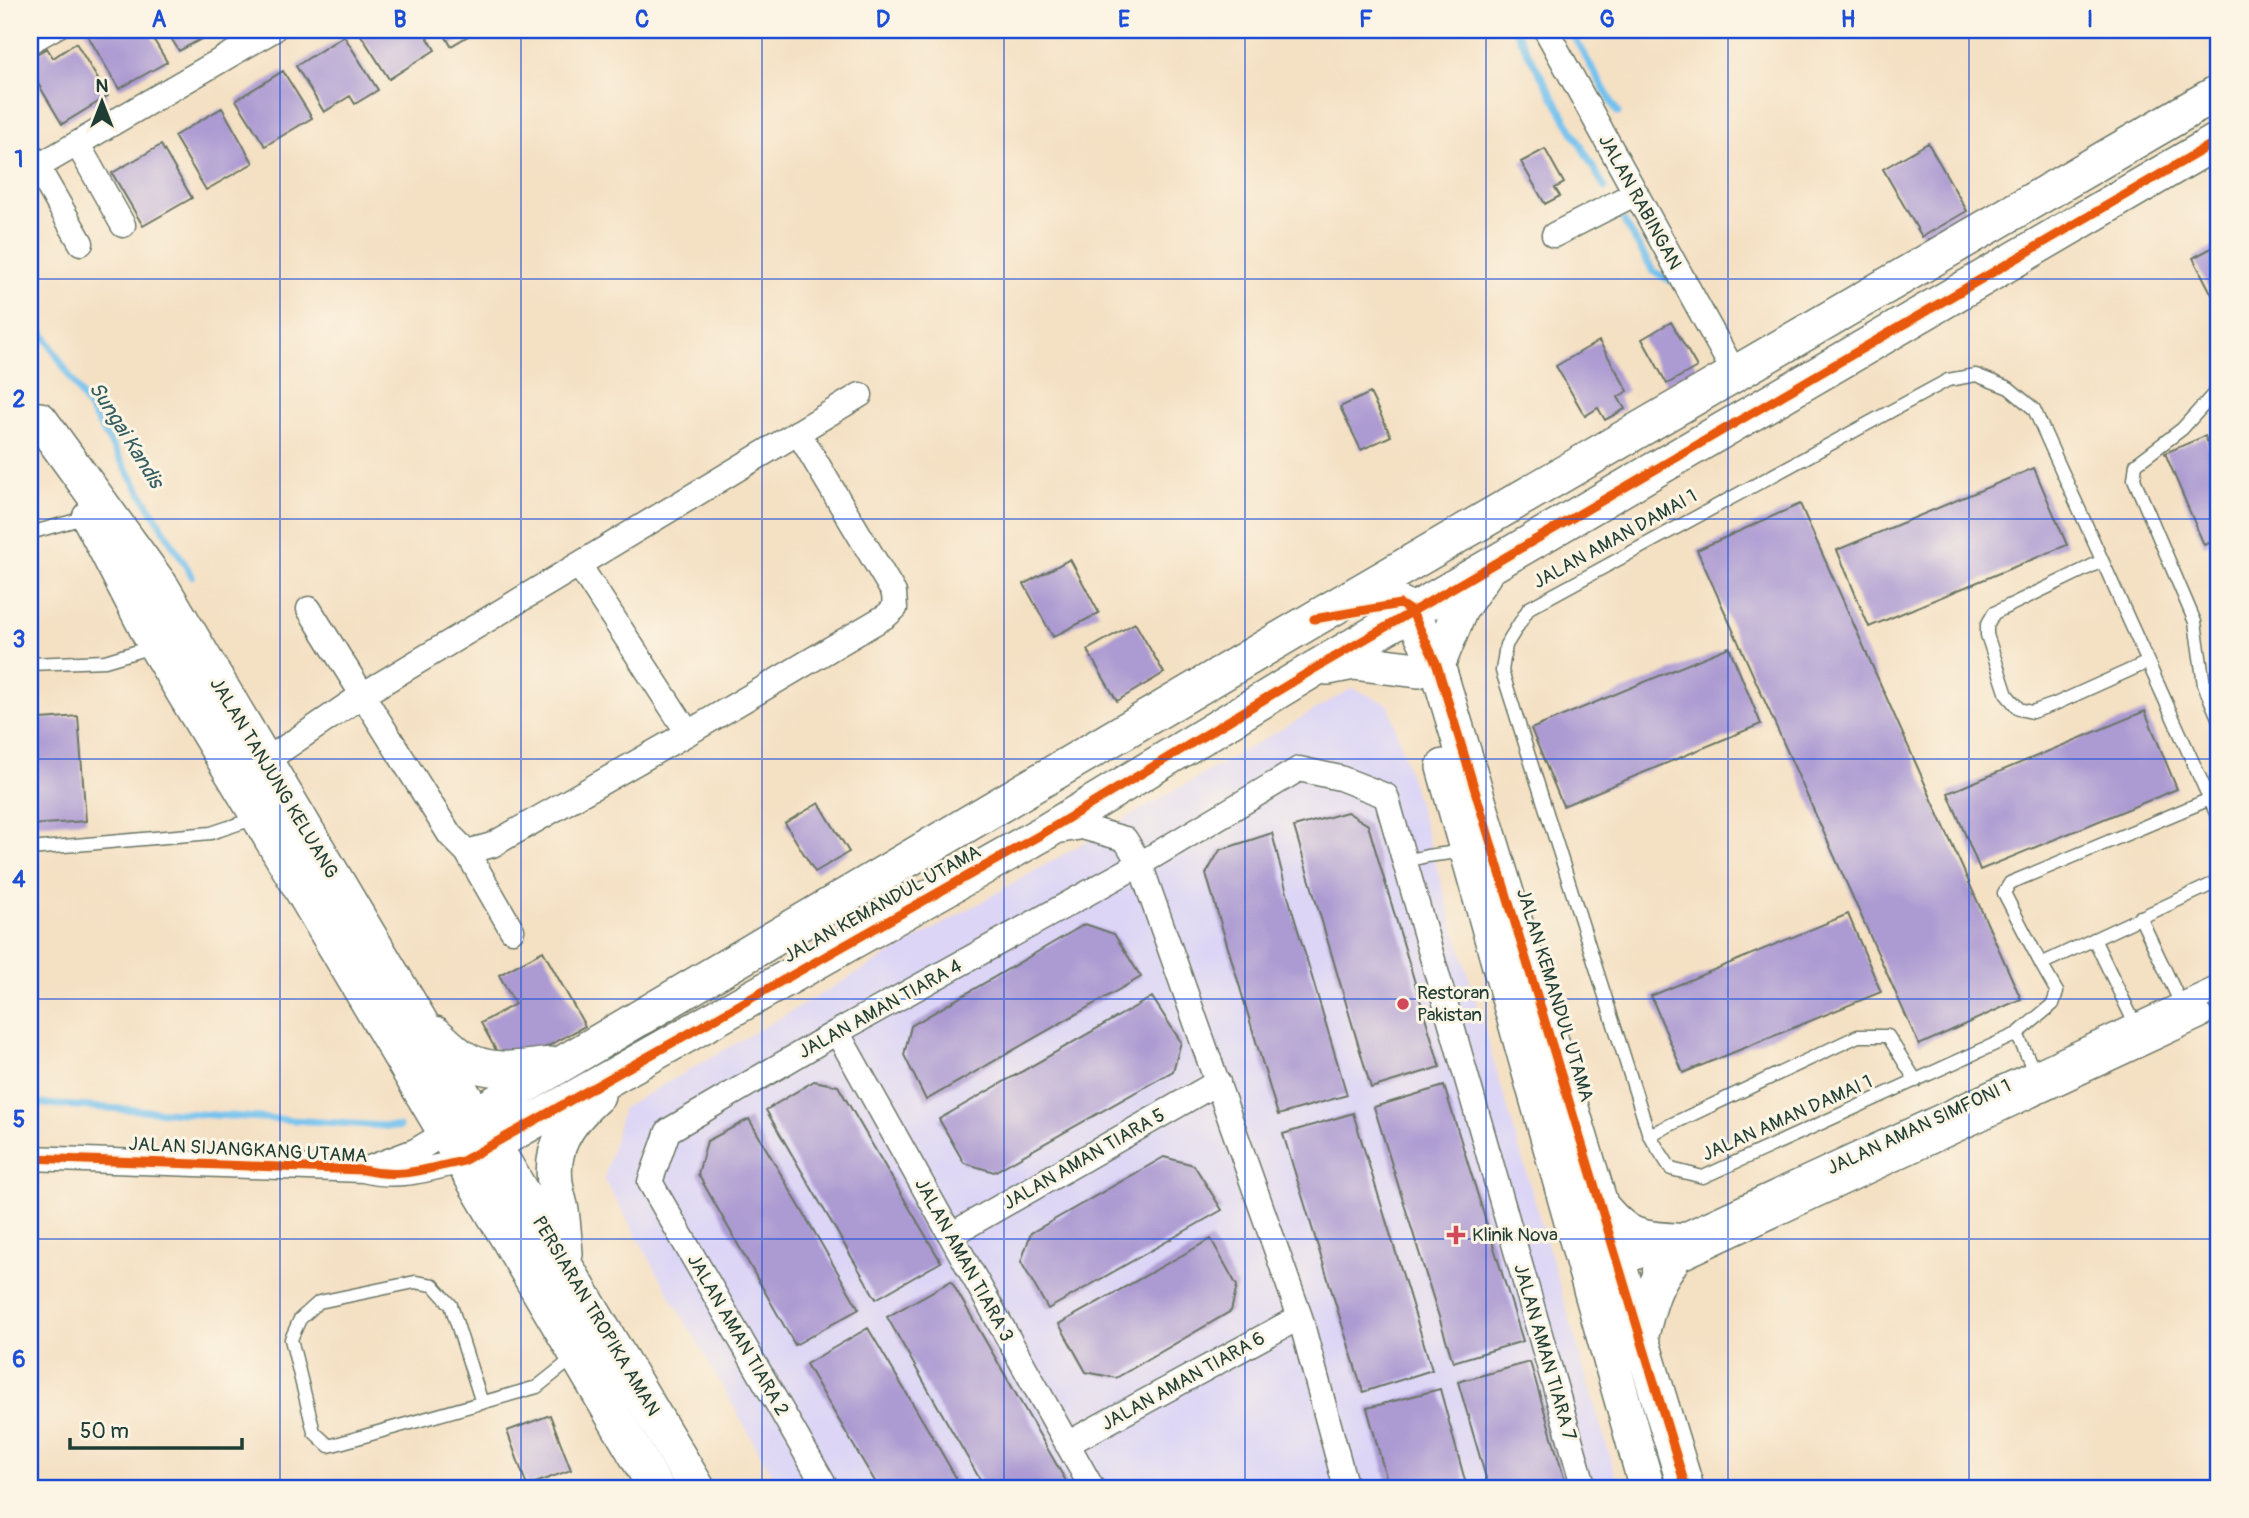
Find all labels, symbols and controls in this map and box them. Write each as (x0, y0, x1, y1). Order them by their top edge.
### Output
text: A (152, 5, 167, 34)
text: B (393, 5, 407, 34)
text: C (635, 5, 649, 34)
text: D (876, 5, 890, 34)
text: E (1118, 5, 1130, 34)
text: F (1359, 5, 1373, 34)
text: G (1599, 5, 1615, 34)
text: H (1841, 5, 1855, 34)
text: I (2087, 5, 2093, 34)
north arrow (66, 66, 136, 136)
text: N (96, 74, 109, 98)
street label: JALAN RABINGAN (1593, 130, 1687, 274)
text: 1 (15, 145, 24, 174)
water label: Sungai Kandis (83, 377, 171, 495)
text: 2 (13, 385, 26, 414)
street label: JALAN AMAN DAMAI 1 (1529, 484, 1701, 594)
text: 3 (13, 625, 25, 654)
street label: JALAN TANJUNG KELUANG (204, 673, 344, 883)
street label: JALAN KEMANDUL UTAMA (779, 840, 985, 968)
text: 4 (12, 865, 26, 894)
street label: JALAN KEMANDUL UTAMA (1511, 885, 1599, 1105)
street label: JALAN AMAN TIARA 4 (794, 954, 966, 1064)
place label: Restoran Pakistan (1417, 981, 1490, 1027)
marker: Restoran Pakistan (1395, 996, 1411, 1012)
street label: JALAN AMAN DAMAI 1 (1698, 1070, 1876, 1166)
street label: JALAN AMAN SIMFONI 1 (1823, 1074, 2015, 1180)
street label: JALAN AMAN TIARA 5 (999, 1103, 1169, 1215)
text: 5 (13, 1105, 25, 1134)
street label: JALAN SIJANGKANG UTAMA (128, 1132, 368, 1168)
street label: JALAN AMAN TIARA 3 (909, 1174, 1019, 1346)
street label: PERSIARAN TROPIKA AMAN (527, 1212, 665, 1420)
place label: Klinik Nova (1472, 1223, 1558, 1247)
marker: Klinik Nova (1446, 1225, 1466, 1245)
street label: JALAN AMAN TIARA 2 (682, 1250, 794, 1420)
street label: JALAN AMAN TIARA 7 (1508, 1261, 1582, 1443)
street label: JALAN AMAN TIARA 6 (1097, 1326, 1269, 1436)
text: 6 (12, 1345, 26, 1374)
scale bar (70, 1406, 242, 1450)
text: 50 m (80, 1418, 129, 1445)

